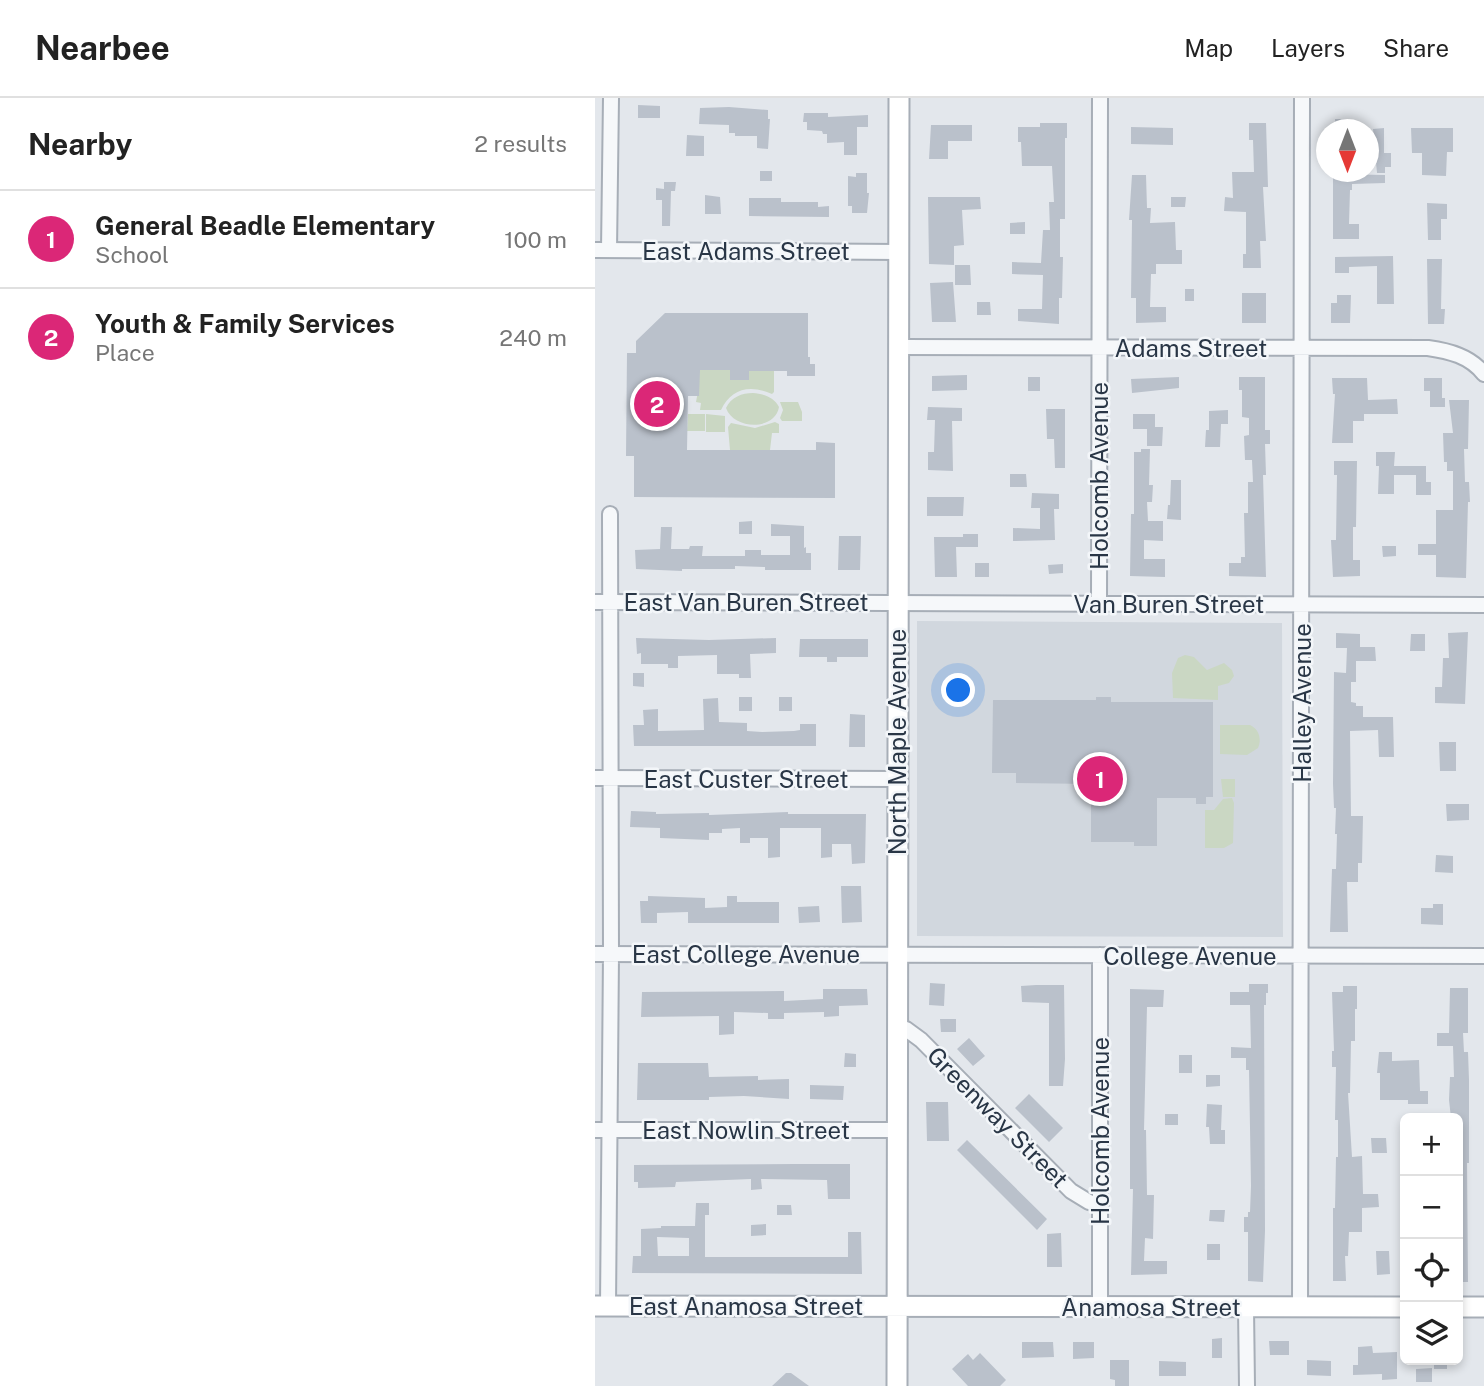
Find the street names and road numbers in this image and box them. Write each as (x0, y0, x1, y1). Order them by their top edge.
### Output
street label: East Adams Street (642, 237, 850, 265)
street label: Adams Street (1115, 334, 1267, 362)
street label: Holcomb Avenue (1085, 382, 1113, 570)
street label: East Van Buren Street (623, 588, 869, 616)
street label: Van Buren Street (1074, 590, 1264, 618)
street label: Halley Avenue (1288, 623, 1316, 783)
street label: North Maple Avenue (883, 629, 911, 855)
street label: East Custer Street (643, 765, 849, 793)
street label: East College Avenue (632, 940, 860, 968)
street label: College Avenue (1103, 942, 1277, 970)
street label: Holcomb Avenue (1086, 1037, 1114, 1225)
street label: Greenway Street (922, 1041, 1074, 1193)
street label: East Nowlin Street (642, 1116, 850, 1144)
street label: East Anamosa Street (629, 1292, 863, 1320)
street label: Anamosa Street (1061, 1293, 1241, 1321)

